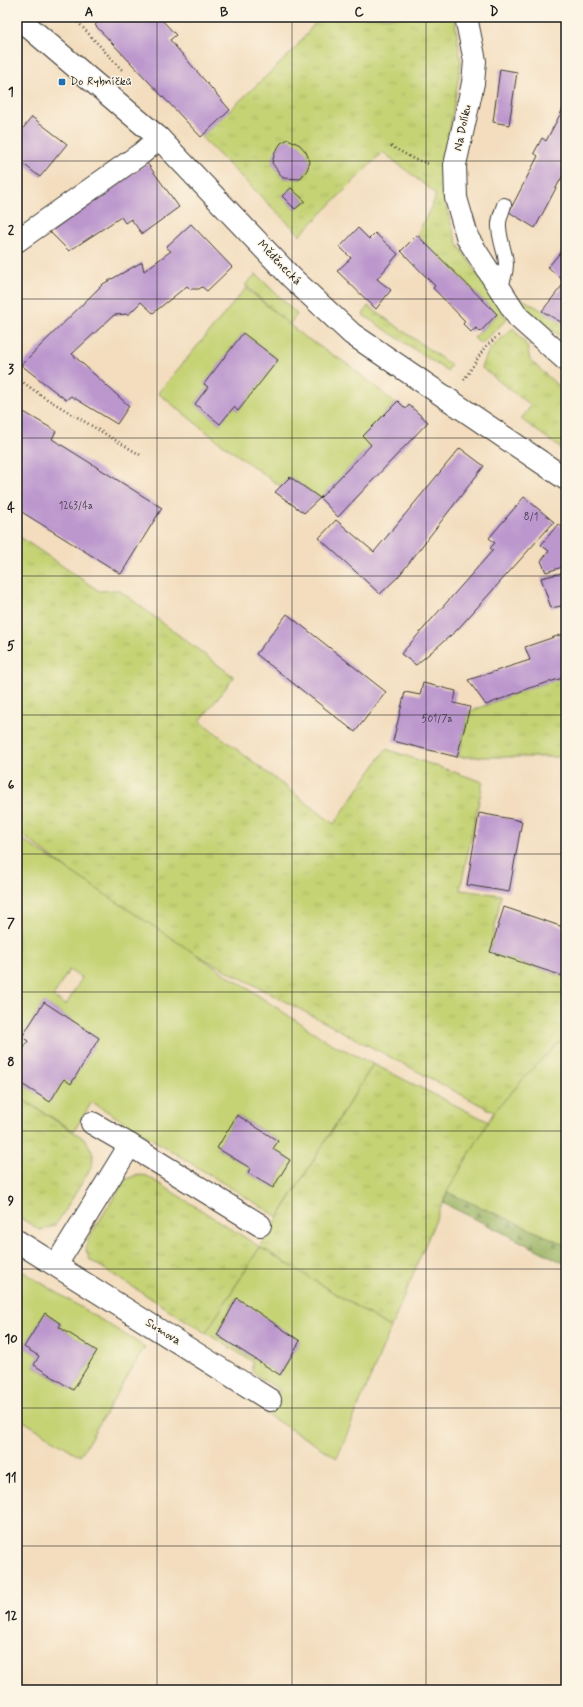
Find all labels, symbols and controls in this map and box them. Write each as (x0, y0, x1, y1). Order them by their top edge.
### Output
text: A (85, 4, 93, 21)
text: B (220, 4, 229, 21)
text: C (354, 4, 364, 21)
text: D (490, 4, 499, 21)
place label: Do Rybníčků (70, 74, 132, 90)
marker: Do Rybníčků (57, 77, 67, 87)
text: 1 (8, 84, 14, 101)
street label: Na Dolíku (450, 103, 476, 152)
text: 2 (8, 222, 15, 239)
street label: Měděnecká (253, 237, 305, 289)
text: 3 (8, 361, 14, 378)
text: 4 (7, 500, 15, 517)
house number: 1263/4a (59, 500, 93, 513)
house number: 8/1 (524, 511, 538, 524)
text: 5 (7, 638, 15, 655)
house number: 501/7a (421, 713, 453, 726)
text: 6 (8, 777, 15, 794)
text: 7 (7, 915, 15, 932)
text: 8 (7, 1054, 15, 1071)
text: 9 (8, 1193, 15, 1210)
street label: Sumova (142, 1315, 184, 1349)
text: 10 (4, 1331, 18, 1348)
text: 11 (5, 1470, 17, 1487)
text: 12 (5, 1608, 17, 1625)

